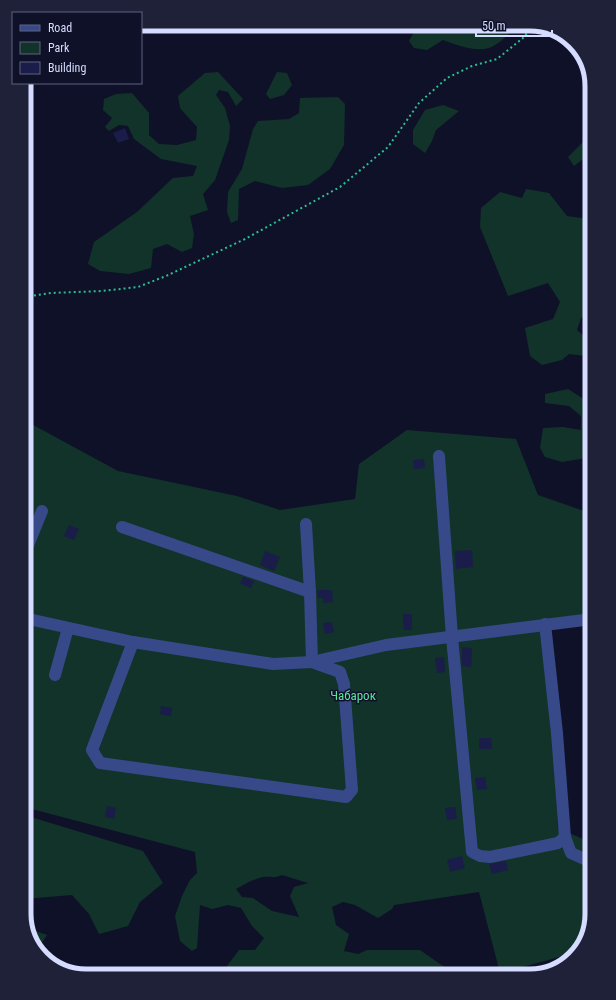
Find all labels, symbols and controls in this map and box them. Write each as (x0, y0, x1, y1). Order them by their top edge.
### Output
legend (12, 12, 142, 84)
scale bar (476, 12, 552, 38)
text: 50 m (482, 19, 506, 33)
text: Road (48, 21, 72, 35)
text: Park (48, 41, 70, 55)
text: Building (48, 61, 86, 75)
park label: Чабарок (330, 688, 377, 703)

